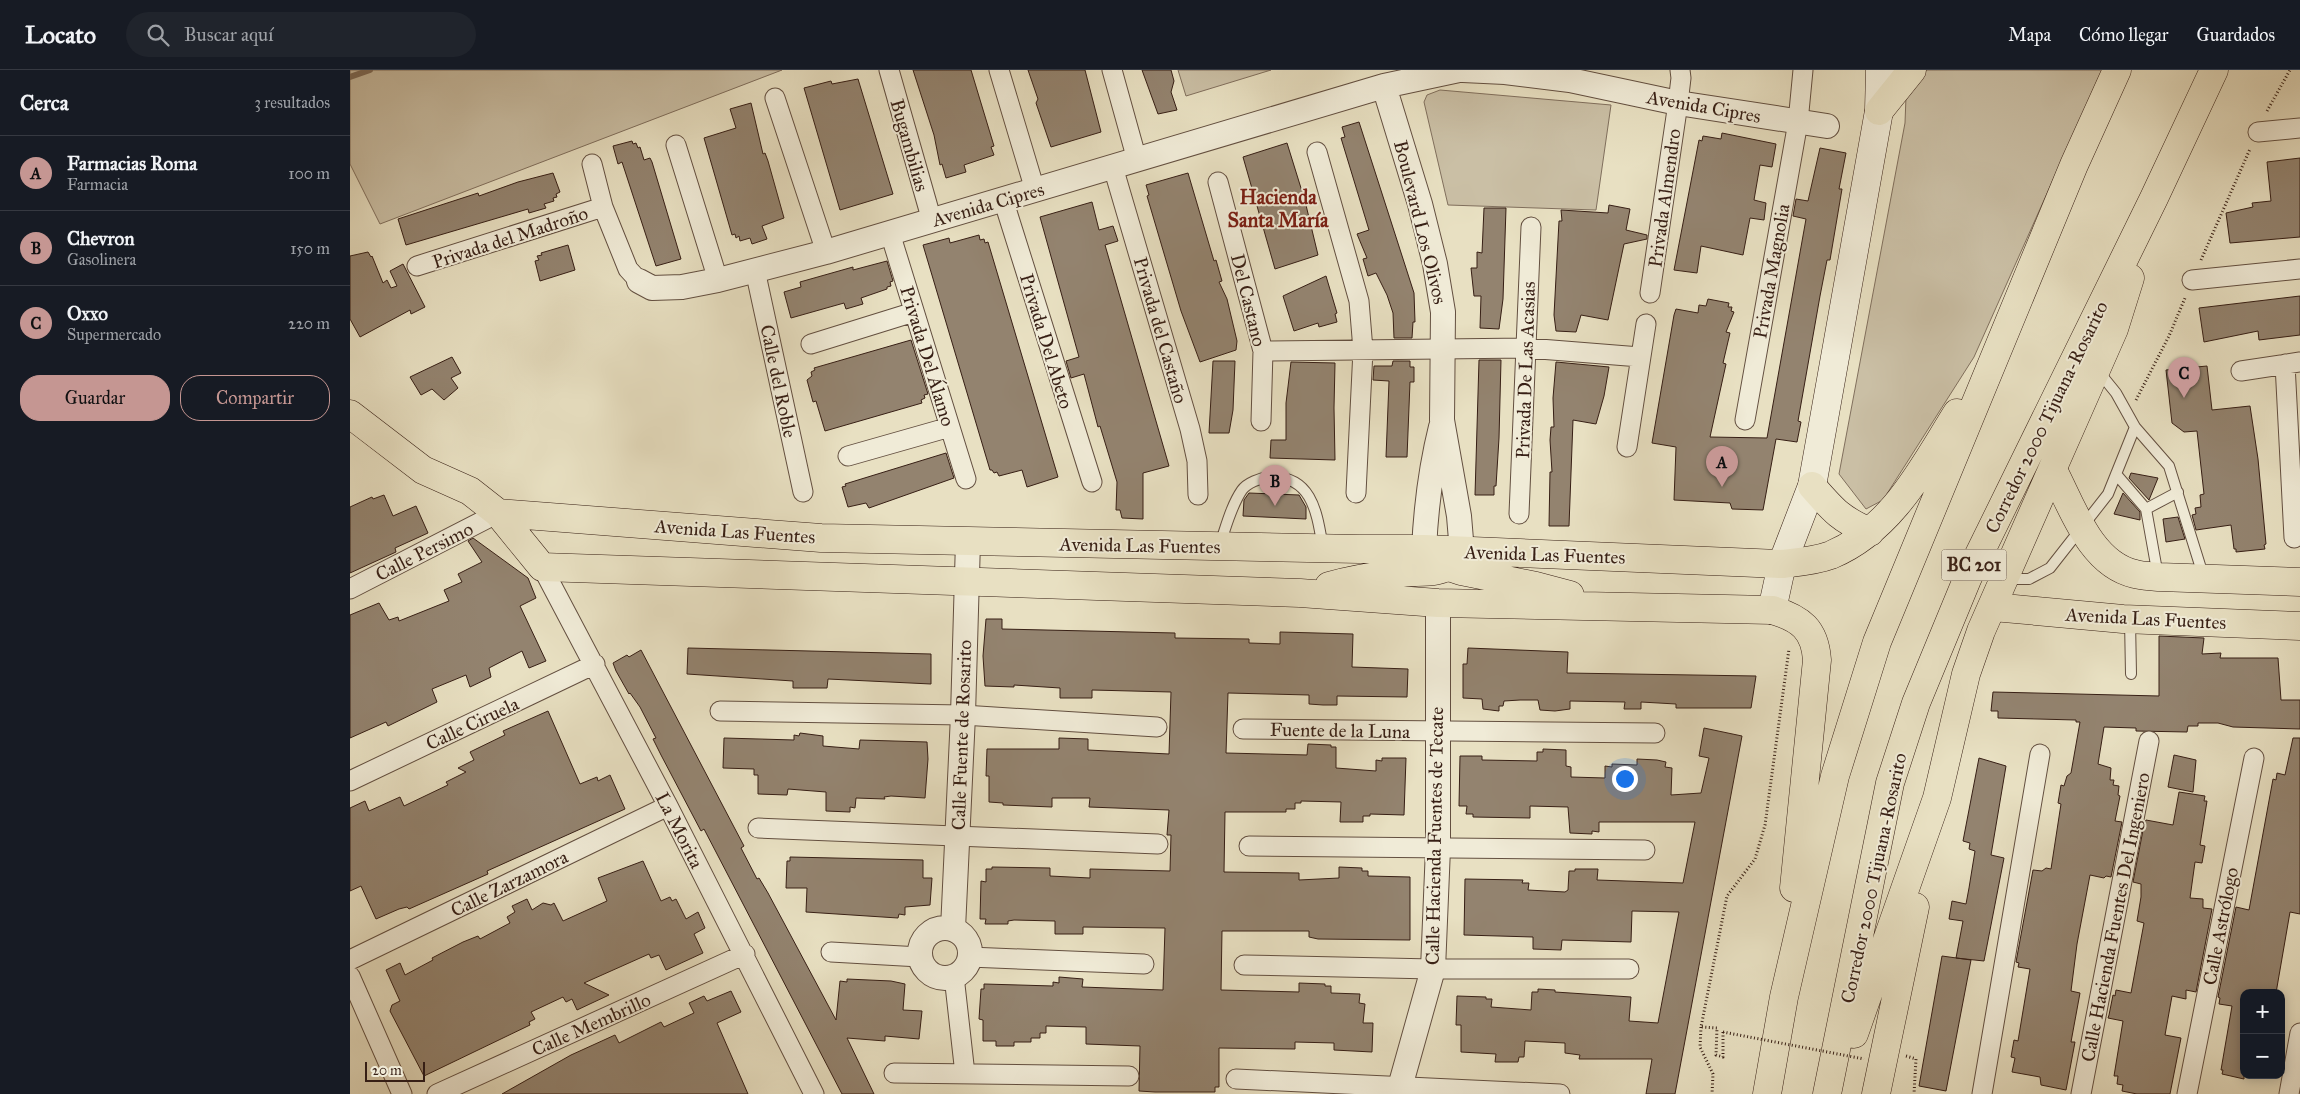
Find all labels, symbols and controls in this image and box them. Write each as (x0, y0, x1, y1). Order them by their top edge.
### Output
search box (126, 12, 476, 57)
text: Locato (25, 20, 96, 50)
icon: search (144, 21, 172, 49)
text: Buscar aquí (184, 23, 273, 46)
text: Mapa (2008, 24, 2051, 46)
text: Cómo llegar (2079, 24, 2169, 46)
text: Guardados (2197, 24, 2275, 46)
street label: Avenida Cipres (1644, 85, 1763, 128)
text: Cerca (20, 90, 69, 116)
text: 3 resultados (255, 93, 330, 112)
street label: Bugambilias (884, 96, 934, 194)
street label: Privada Almendro (1643, 127, 1686, 269)
street label: Boulevard Los Olivos (1389, 138, 1452, 307)
text: Farmacias Roma (67, 152, 197, 175)
text: A (31, 164, 41, 183)
text: 100 m (288, 164, 330, 183)
text: Farmacia (67, 175, 128, 194)
street label: Avenida Cipres (929, 178, 1047, 232)
district label: Hacienda Santa María (1227, 185, 1329, 232)
street label: Privada del Madroño (429, 201, 591, 273)
street label: Privada Magnolia (1748, 201, 1796, 340)
text: Chevron (67, 227, 135, 250)
text: B (31, 239, 41, 258)
text: 150 m (290, 239, 330, 258)
text: Gasolinera (67, 250, 136, 269)
street label: Del Castano (1226, 251, 1271, 349)
street label: Privada del Castaño (1129, 254, 1192, 406)
street label: Privada Del Abeto (1015, 271, 1078, 412)
street label: Privada De Las Acasias (1511, 281, 1540, 459)
street label: Privada Del Álamo (895, 283, 961, 429)
street label: Corredor 2000 Tijuana-Rosarito (1980, 297, 2113, 537)
text: Oxxo (67, 302, 108, 325)
text: C (31, 314, 41, 333)
text: 220 m (288, 314, 330, 333)
street label: Calle del Roble (755, 323, 802, 440)
text: Supermercado (67, 325, 161, 344)
pin: C (2168, 357, 2200, 398)
button: Guardar (20, 375, 170, 421)
button: Compartir (180, 375, 330, 421)
pin: A (1706, 446, 1738, 487)
pin: B (1259, 465, 1291, 506)
street label: Avenida Las Fuentes (653, 514, 816, 549)
street label: Calle Persimo (372, 517, 477, 586)
street label: Avenida Las Fuentes (1058, 533, 1221, 558)
street label: Avenida Las Fuentes (1463, 540, 1626, 569)
road number: BC 201 (1942, 550, 2006, 580)
street label: Avenida Las Fuentes (2064, 603, 2227, 634)
street label: Calle Fuente de Rosarito (947, 639, 976, 831)
street label: Calle Ciruela (422, 692, 523, 755)
street label: Calle Hacienda Fuentes de Tecate (1421, 707, 1448, 965)
street label: Fuente de la Luna (1270, 718, 1411, 743)
street label: Corredor 2000 Tijuana-Rosarito (1836, 751, 1911, 1005)
your location (1612, 766, 1638, 792)
street label: Calle Hacienda Fuentes Del Ingeniero (2076, 770, 2156, 1064)
street label: La Morita (651, 788, 709, 873)
street label: Calle Zarzamora (447, 845, 573, 922)
street label: Calle Astrólogo (2198, 865, 2244, 987)
street label: Calle Membrillo (528, 988, 655, 1061)
map controls (2240, 989, 2285, 1079)
button: + (2240, 989, 2285, 1034)
button: − (2240, 1034, 2285, 1079)
scale bar (365, 1059, 425, 1082)
text: 20 m (372, 1062, 402, 1079)

